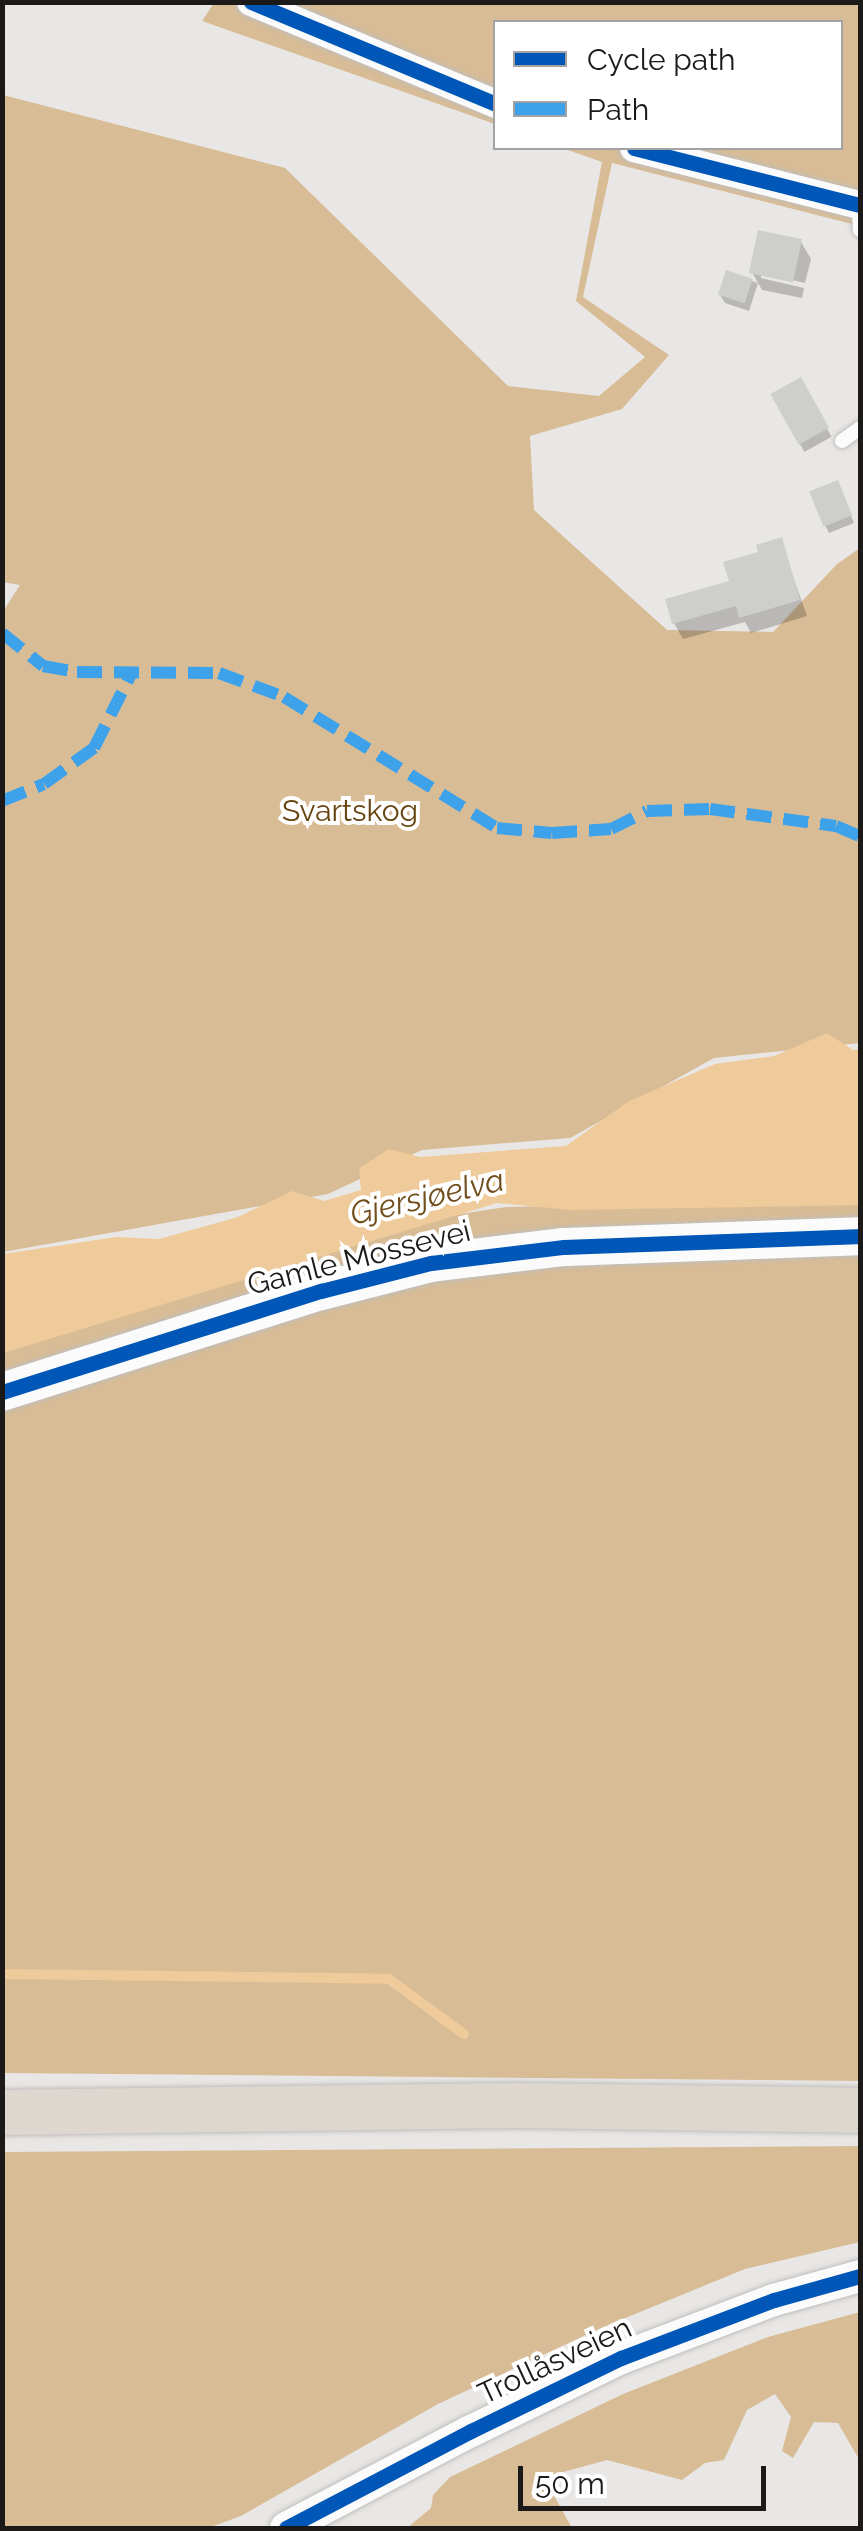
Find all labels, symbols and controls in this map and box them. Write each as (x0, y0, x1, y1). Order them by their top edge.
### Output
legend (493, 20, 843, 150)
text: Cycle path (587, 42, 735, 77)
text: Path (587, 92, 649, 127)
park label: Svartskog (282, 793, 418, 829)
water label: Gjersjøelva (346, 1161, 508, 1233)
street label: Gamle Mossevei (244, 1213, 474, 1303)
street label: Trollåsveien (473, 2310, 637, 2412)
scale bar (523, 2446, 770, 2508)
text: 50 m (535, 2466, 605, 2501)

